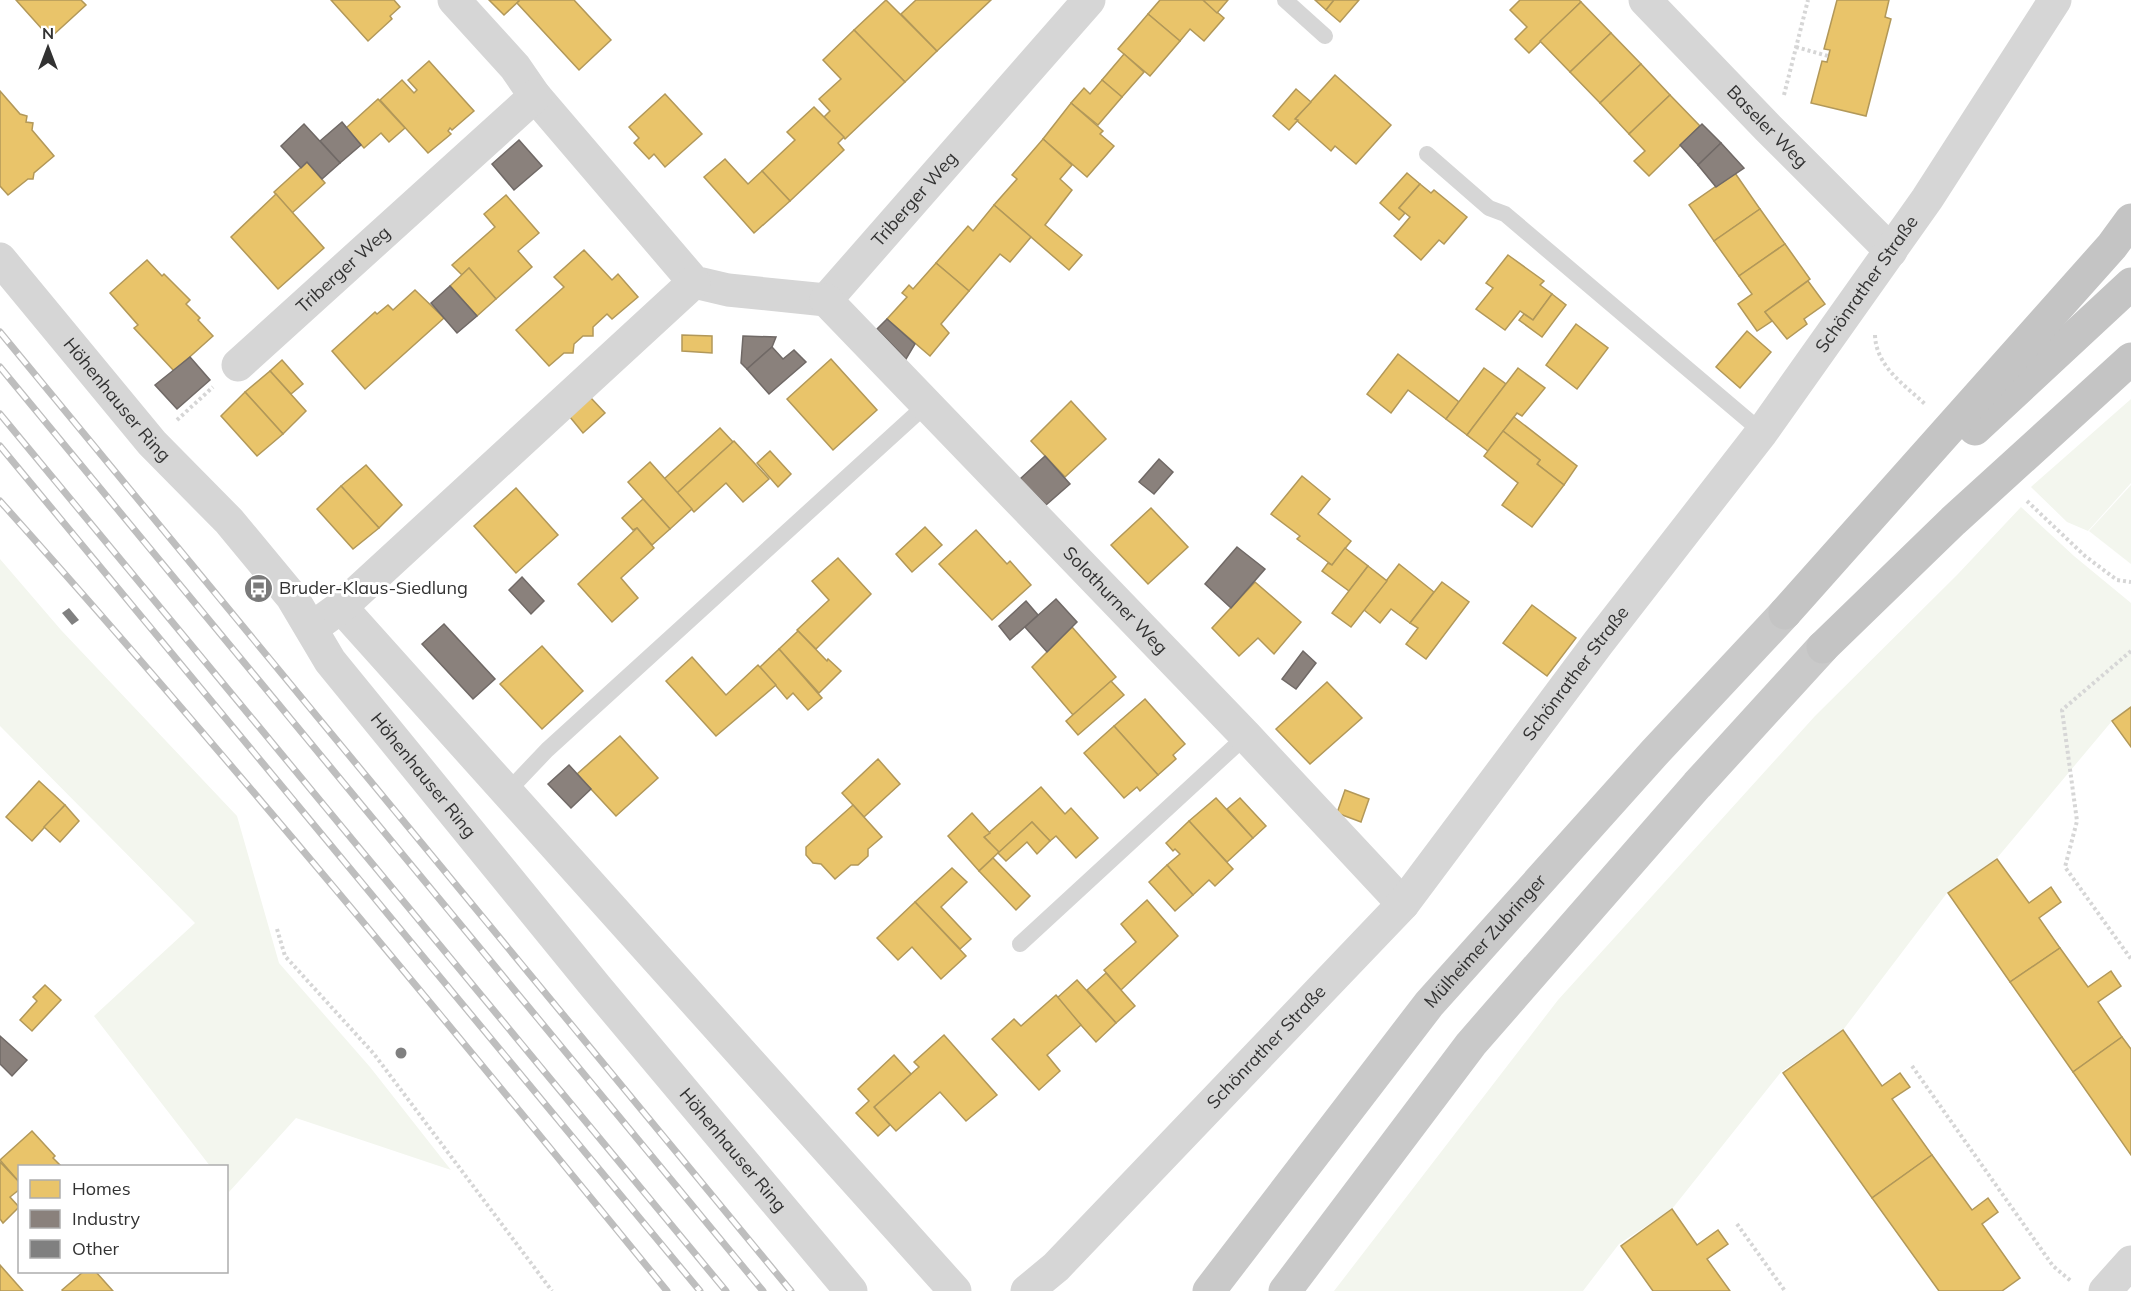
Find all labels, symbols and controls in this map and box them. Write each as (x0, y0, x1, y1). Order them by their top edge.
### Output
north arrow (18, 18, 78, 78)
text: N (42, 23, 54, 43)
street label: Baseler Weg (1722, 80, 1813, 172)
street label: Triberger Weg (866, 147, 962, 251)
street label: Schönrather Straße (1810, 211, 1923, 357)
street label: Triberger Weg (291, 221, 395, 318)
street label: Höhenhauser Ring (59, 333, 176, 466)
street label: Solothurner Weg (1058, 541, 1173, 659)
bus stop icon: Bruder-Klaus-Siedlung (242, 572, 274, 604)
place label: Bruder-Klaus-Siedlung (279, 576, 468, 599)
street label: Schönrather Straße (1517, 601, 1634, 745)
street label: Höhenhauser Ring (366, 708, 482, 842)
street label: Mülheimer Zubringer (1419, 869, 1551, 1013)
street label: Schönrather Straße (1201, 980, 1330, 1113)
street label: Höhenhauser Ring (675, 1083, 792, 1216)
legend (18, 1165, 228, 1273)
text: Homes (72, 1177, 131, 1200)
text: Industry (72, 1207, 141, 1230)
text: Other (72, 1237, 120, 1260)

